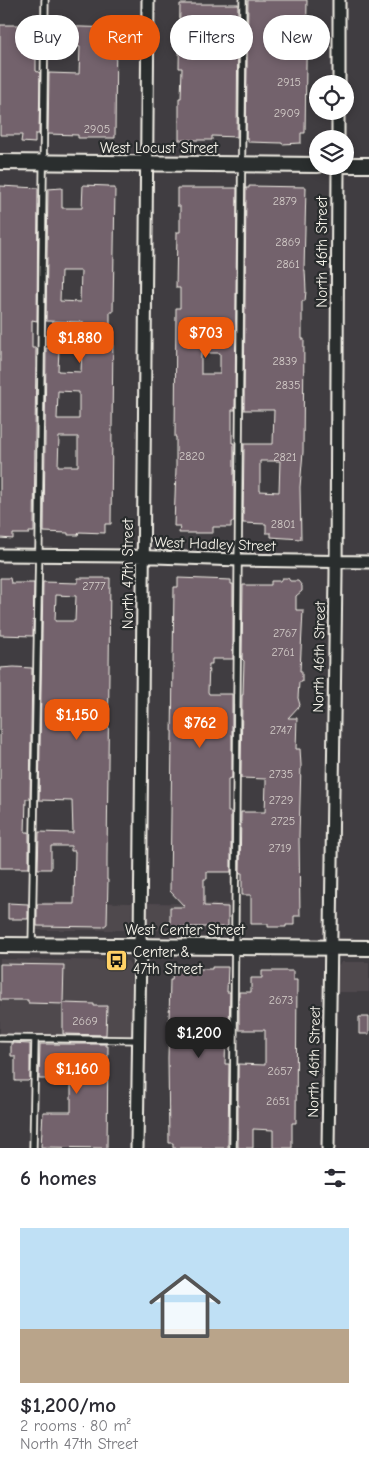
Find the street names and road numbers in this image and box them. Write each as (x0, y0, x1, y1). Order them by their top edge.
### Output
street label: West Locust Street (100, 139, 219, 157)
street label: North 46th Street (313, 196, 331, 308)
street label: North 47th Street (119, 518, 137, 629)
street label: West Hadley Street (154, 533, 277, 555)
street label: North 46th Street (309, 600, 329, 713)
street label: West Center Street (125, 921, 246, 939)
street label: North 46th Street (304, 1005, 324, 1118)

